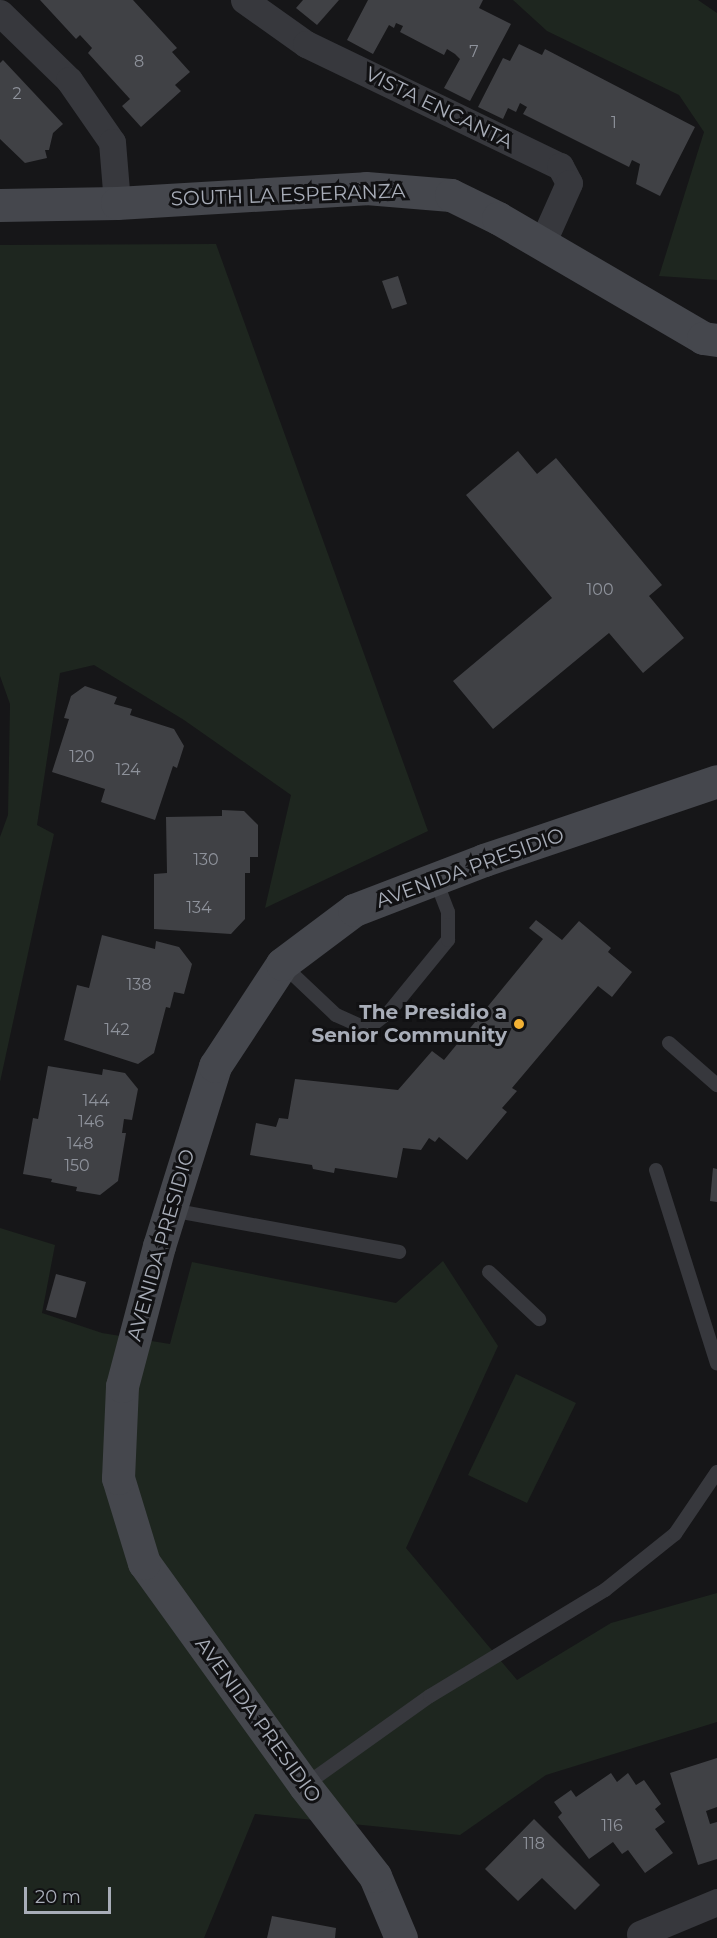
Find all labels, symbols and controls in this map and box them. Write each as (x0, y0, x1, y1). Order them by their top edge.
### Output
house number: 7 (469, 42, 479, 62)
house number: 8 (134, 52, 144, 72)
street label: VISTA ENCANTA (361, 62, 517, 154)
house number: 2 (12, 84, 22, 104)
house number: 1 (611, 113, 617, 133)
street label: SOUTH LA ESPERANZA (170, 179, 406, 211)
house number: 100 (587, 580, 613, 600)
house number: 120 (69, 747, 95, 767)
house number: 124 (115, 760, 141, 780)
street label: AVENIDA PRESIDIO (373, 823, 567, 913)
house number: 130 (193, 850, 219, 870)
house number: 134 (186, 898, 212, 918)
house number: 138 (126, 975, 152, 995)
place label: The Presidio a Senior Community (311, 1000, 507, 1047)
marker: The Presidio a Senior Community (512, 1017, 526, 1031)
house number: 142 (104, 1020, 130, 1040)
house number: 144 (83, 1091, 109, 1111)
house number: 146 (78, 1112, 104, 1132)
house number: 148 (67, 1134, 93, 1154)
street label: AVENIDA PRESIDIO (122, 1146, 200, 1344)
house number: 150 (64, 1156, 90, 1176)
street label: AVENIDA PRESIDIO (190, 1633, 326, 1807)
house number: 116 (601, 1816, 623, 1836)
house number: 118 (523, 1834, 545, 1854)
scale bar (27, 1875, 114, 1913)
text: 20 m (35, 1886, 81, 1908)

